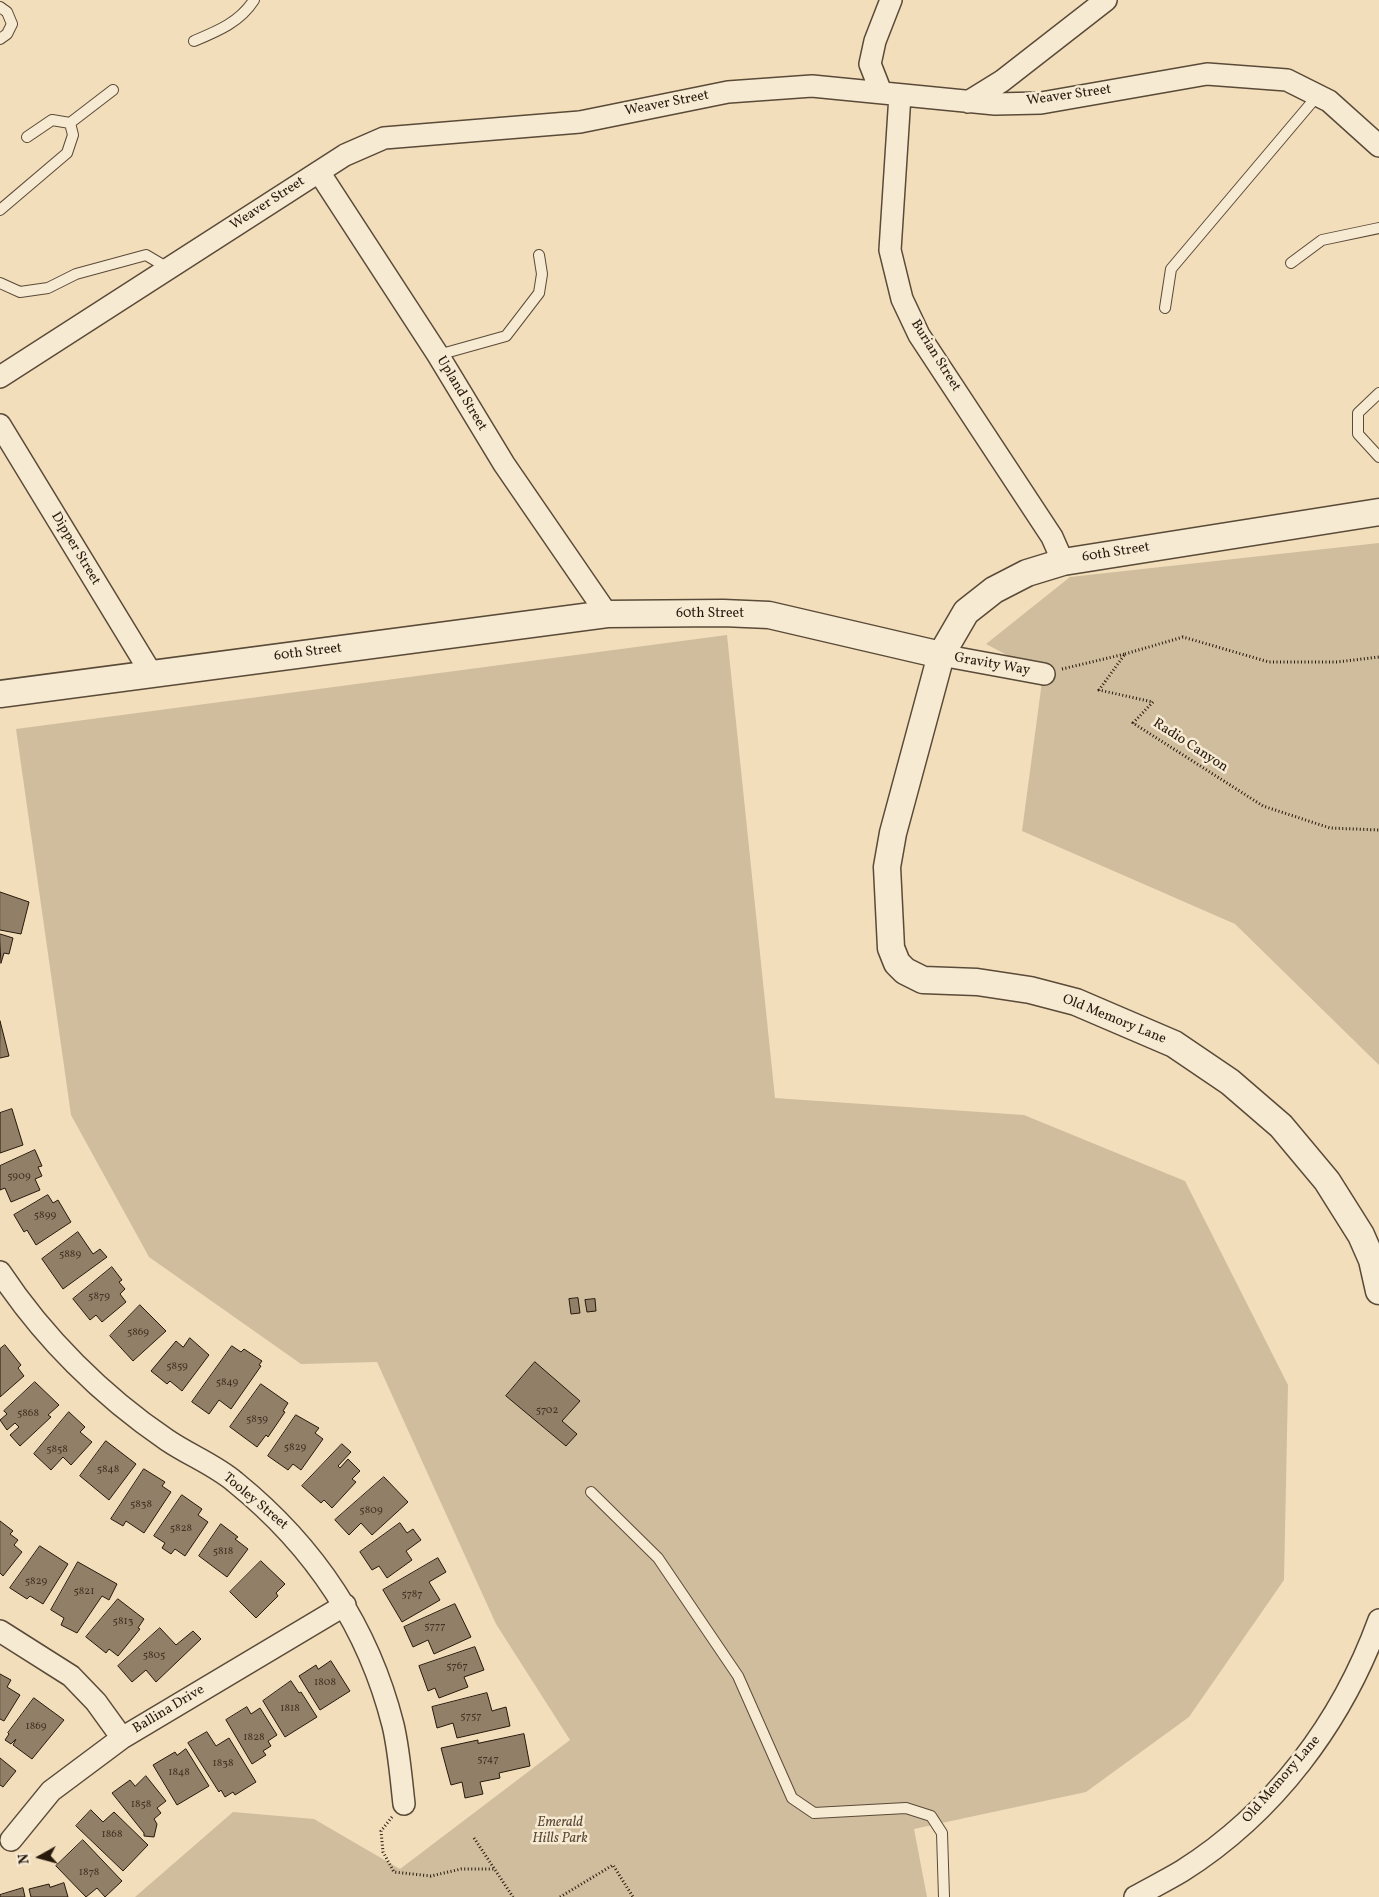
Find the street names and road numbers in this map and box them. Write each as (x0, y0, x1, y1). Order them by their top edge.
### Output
street label: Weaver Street (1026, 82, 1112, 110)
street label: Weaver Street (624, 88, 710, 120)
street label: Weaver Street (228, 174, 308, 234)
street label: Burian Street (906, 317, 964, 395)
street label: Upland Street (432, 354, 490, 434)
street label: Dipper Street (47, 509, 103, 589)
street label: 60th Street (1081, 539, 1151, 567)
street label: 60th Street (676, 606, 744, 622)
street label: 60th Street (273, 641, 343, 665)
street label: Gravity Way (953, 650, 1031, 680)
street label: Radio Canyon (1149, 716, 1231, 776)
street label: Old Memory Lane (1060, 992, 1168, 1048)
street label: Tooley Street (219, 1470, 291, 1534)
street label: Ballina Drive (130, 1682, 208, 1738)
street label: Old Memory Lane (1239, 1733, 1325, 1827)

